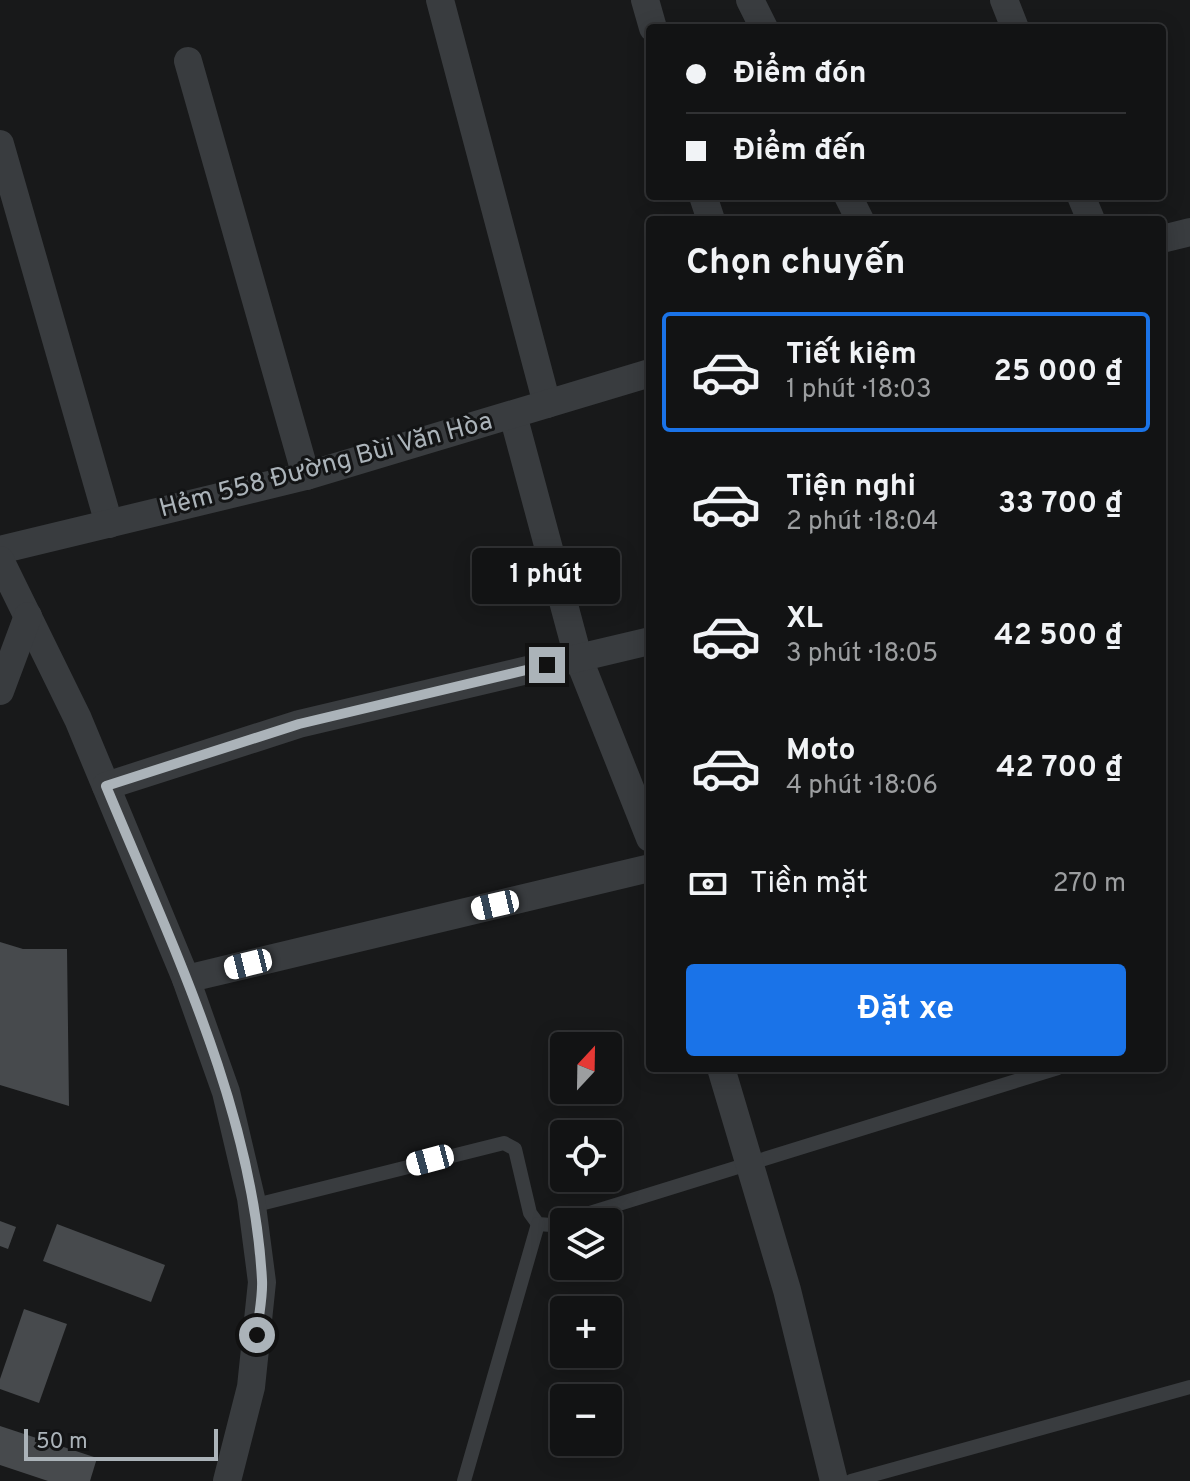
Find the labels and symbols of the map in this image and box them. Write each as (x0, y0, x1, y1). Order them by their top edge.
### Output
street label: Hẻm 558 Đường Bùi Văn Hòa (156, 406, 496, 526)
callout: 1 phút (473, 549, 621, 605)
route end (529, 647, 565, 683)
car (469, 888, 521, 922)
car (222, 947, 274, 981)
north arrow (550, 1032, 622, 1104)
car (404, 1142, 456, 1178)
route start (239, 1317, 275, 1353)
scale bar (24, 1425, 218, 1461)

